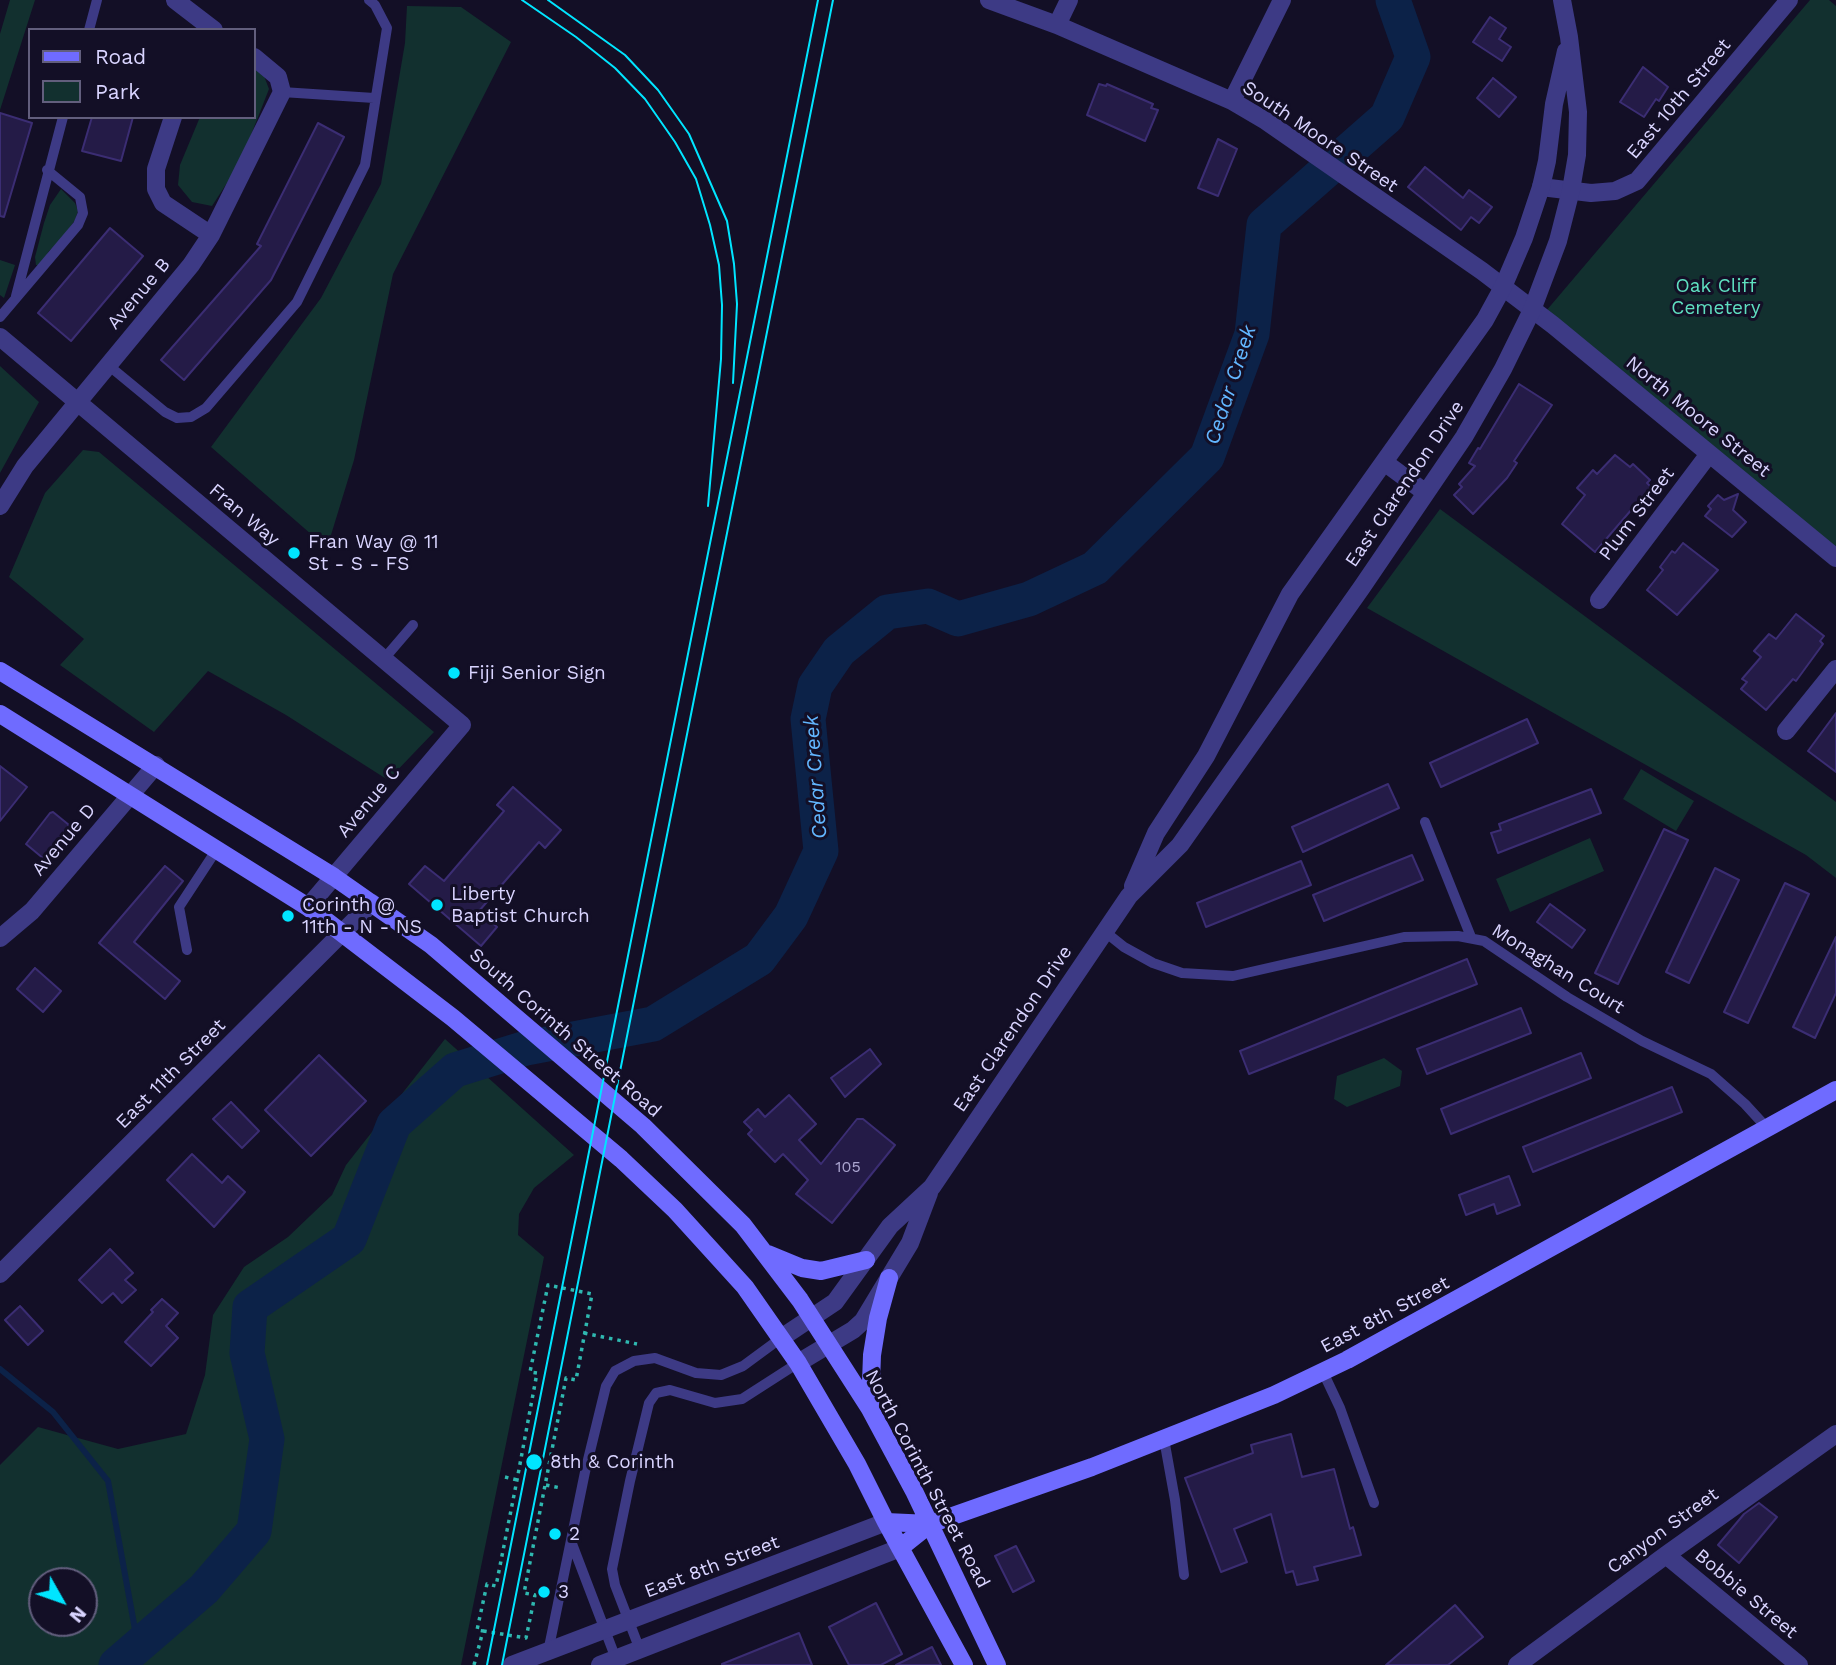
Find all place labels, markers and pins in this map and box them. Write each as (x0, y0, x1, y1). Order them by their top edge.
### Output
place label: Fran Way @ 11 St - S - FS (308, 531, 439, 575)
marker: Fran Way @ 11 St - S - FS (286, 545, 302, 561)
place label: Fiji Senior Sign (468, 662, 606, 684)
marker: Fiji Senior Sign (446, 665, 462, 681)
place label: Liberty Baptist Church (451, 883, 590, 927)
place label: Corinth @ 11th - N - NS (302, 894, 422, 938)
marker: Liberty Baptist Church (429, 897, 445, 913)
marker: Corinth @ 11th - N - NS (280, 908, 296, 924)
place label: 8th & Corinth (550, 1451, 675, 1473)
marker: 8th & Corinth (524, 1452, 544, 1472)
place label: 2 (569, 1523, 580, 1545)
marker: 2 (547, 1526, 563, 1542)
place label: 3 (558, 1581, 569, 1603)
marker: 3 (536, 1584, 552, 1600)

